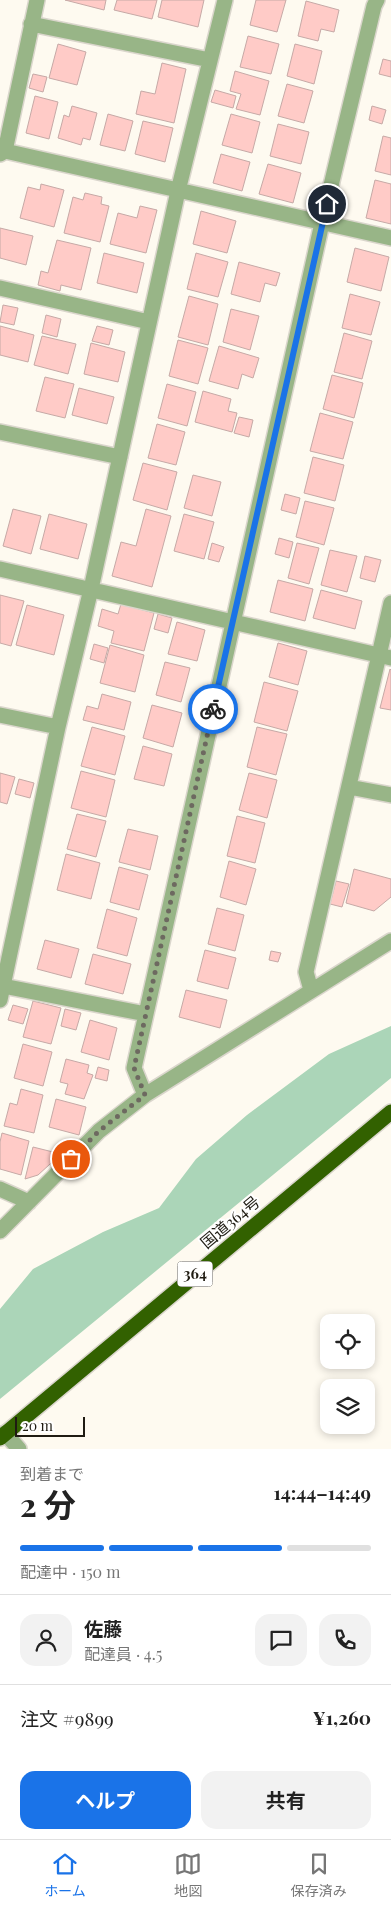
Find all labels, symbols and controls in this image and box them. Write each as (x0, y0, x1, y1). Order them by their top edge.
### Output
pin (306, 183, 348, 225)
icon: home (313, 190, 341, 218)
courier (188, 684, 238, 734)
icon: bike (199, 695, 227, 723)
pin (50, 1138, 92, 1180)
icon: bag (57, 1145, 85, 1173)
street label: 国道364号 (196, 1191, 264, 1253)
road number: 364 (178, 1262, 212, 1286)
map controls (320, 1314, 375, 1434)
button: locate (320, 1314, 375, 1369)
button: layers (320, 1379, 375, 1434)
scale bar (15, 1414, 85, 1437)
text: 20 m (22, 1416, 53, 1435)
text: 到着まで (20, 1463, 84, 1484)
text: 14:44–14:49 (273, 1479, 371, 1505)
text: 2 分 (20, 1482, 76, 1525)
text: 配達中 · 150 m (20, 1561, 120, 1582)
button: person (20, 1614, 72, 1666)
button: chat (255, 1614, 307, 1666)
button: phone (319, 1614, 371, 1666)
text: 佐藤 (84, 1615, 122, 1641)
text: 配達員 · 4.5 (84, 1643, 162, 1664)
text: ¥1,260 (313, 1704, 371, 1730)
text: 注文 #9899 (20, 1705, 114, 1731)
button: ヘルプ (20, 1771, 191, 1829)
button: 共有 (201, 1771, 371, 1829)
tab: ホーム (44, 1850, 86, 1900)
tab: 地図 (174, 1850, 202, 1900)
tab: 保存済み (291, 1850, 347, 1900)

